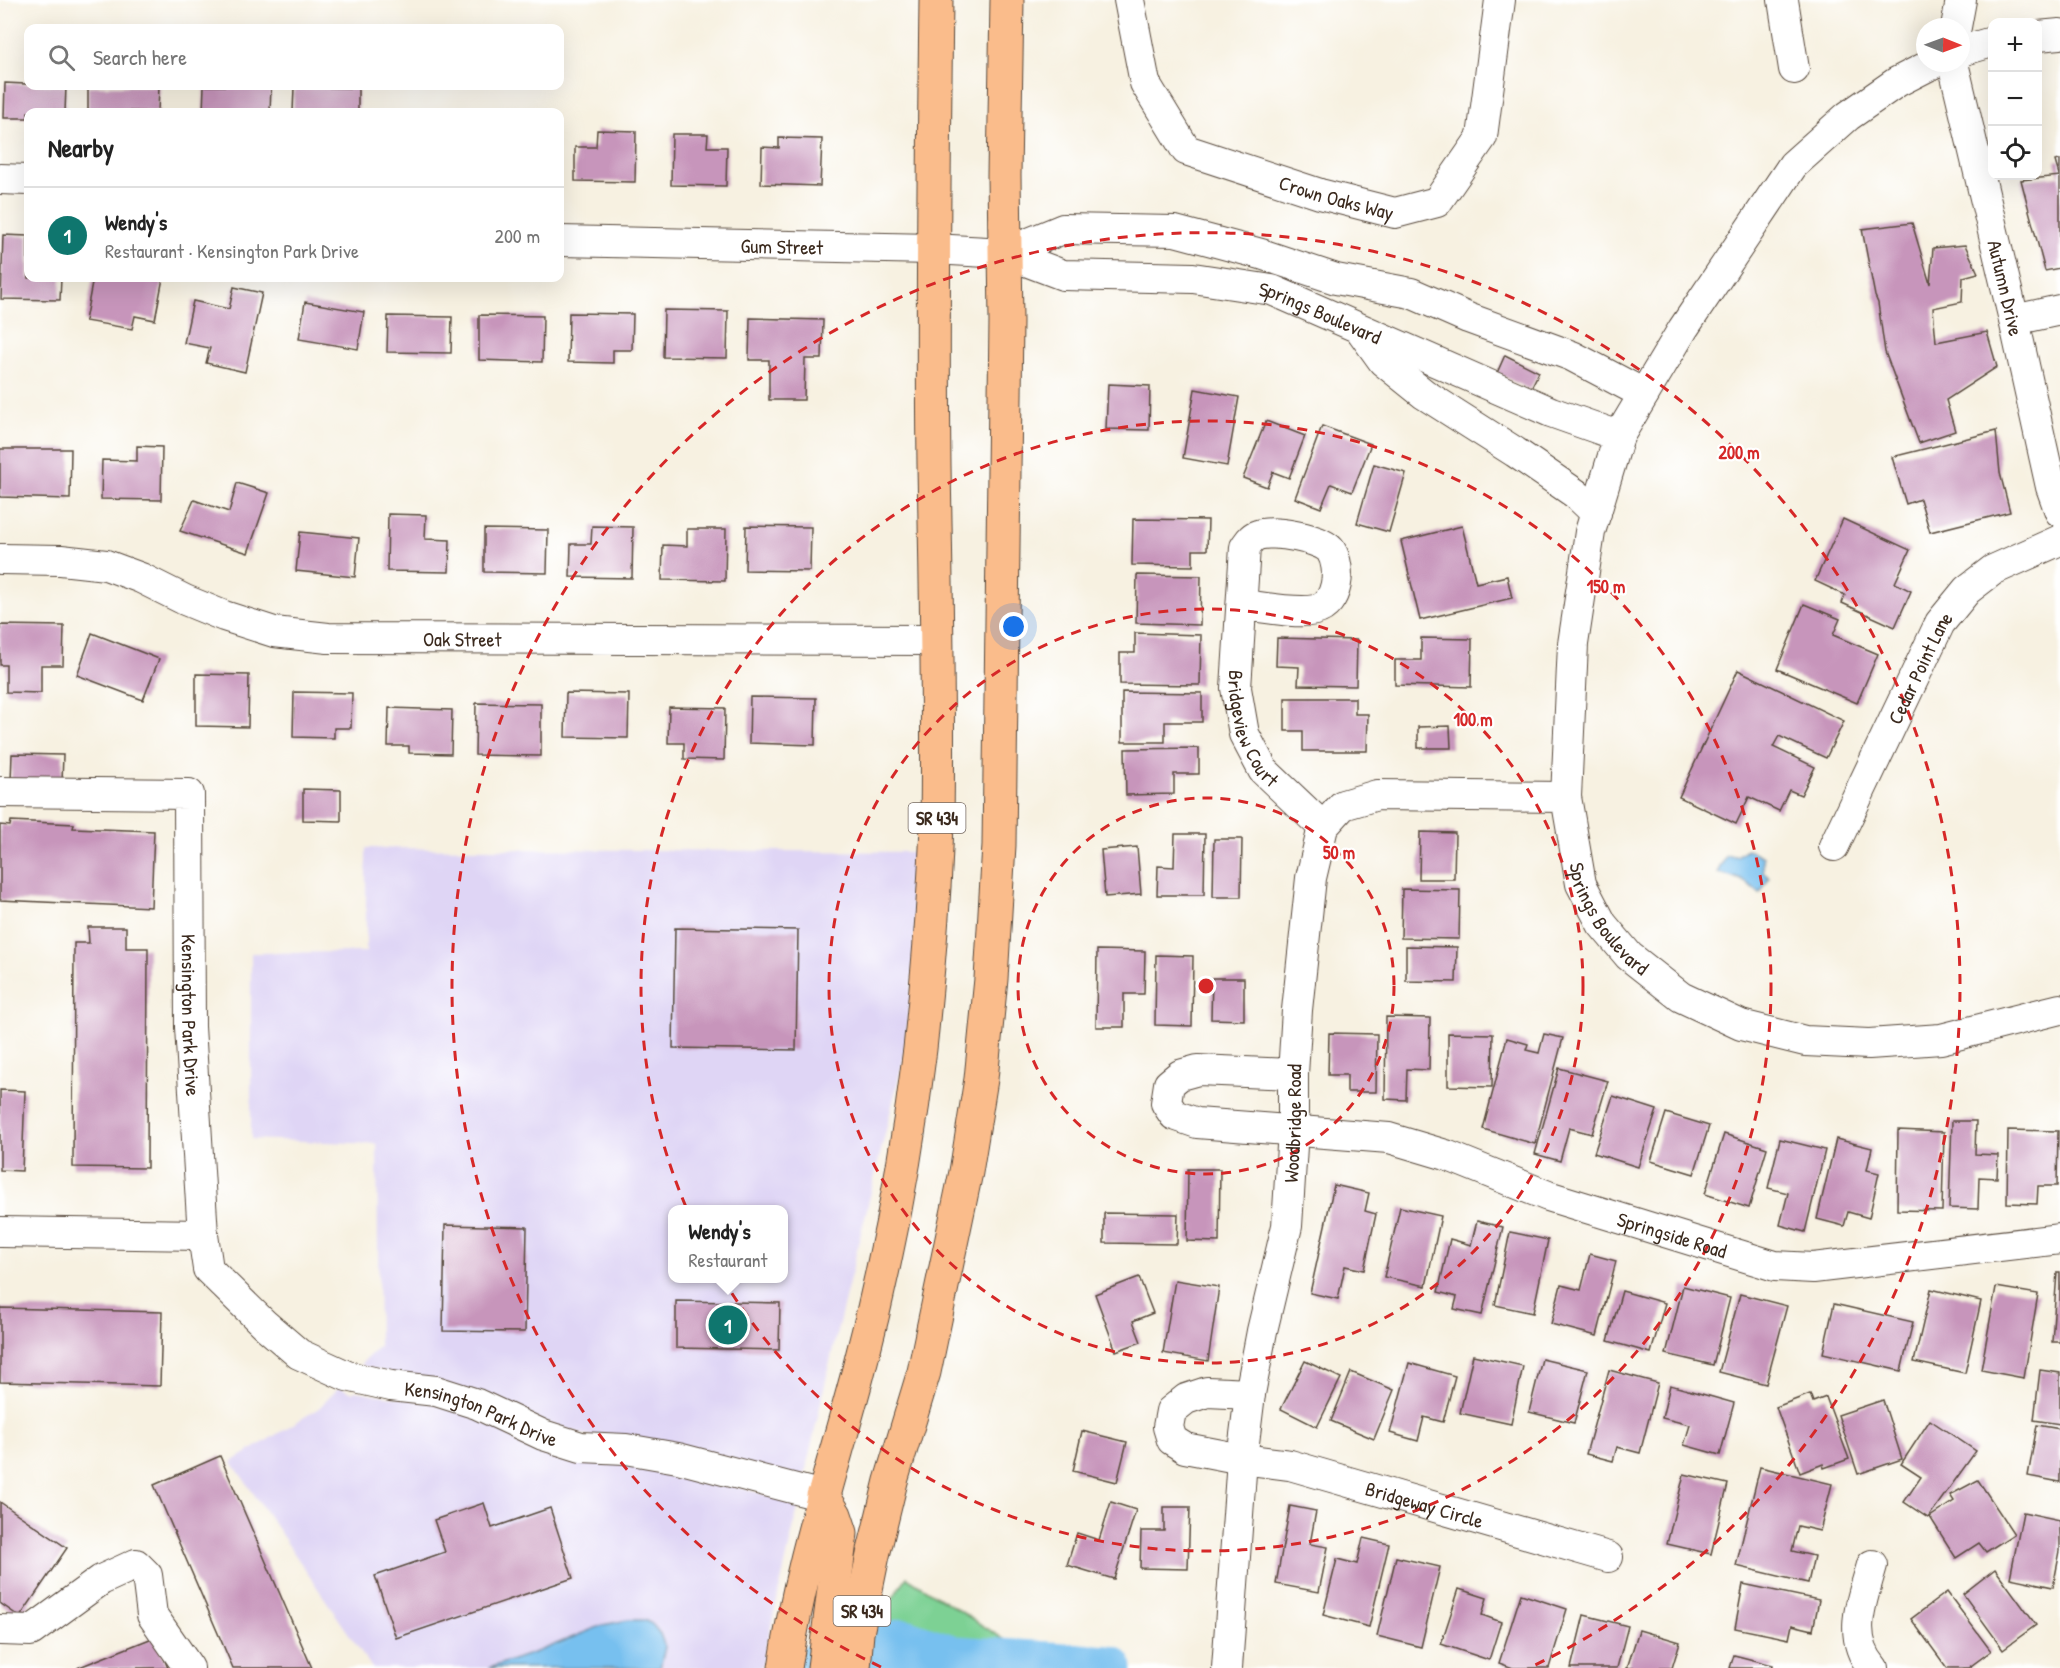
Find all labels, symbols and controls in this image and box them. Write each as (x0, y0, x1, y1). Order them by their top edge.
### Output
north arrow (1916, 18, 1970, 72)
map controls (1988, 18, 2042, 180)
button: + (1988, 18, 2042, 72)
search box (24, 24, 564, 90)
icon: search (45, 41, 78, 74)
text: Search here (93, 42, 187, 72)
button: − (1988, 72, 2042, 126)
button: locate (1988, 126, 2042, 180)
text: Nearby (48, 130, 114, 165)
street label: Crown Oaks Way (1276, 168, 1397, 226)
text: Wendy's (105, 207, 167, 237)
text: 1 (64, 222, 71, 249)
text: 200 m (495, 222, 540, 249)
street label: Gum Street (740, 231, 825, 260)
text: Restaurant · Kensington Park Drive (105, 237, 359, 264)
street label: Autumn Drive (1982, 237, 2031, 338)
street label: Springs Boulevard (1257, 275, 1386, 350)
text: 200 m (1719, 440, 1759, 465)
text: 150 m (1587, 574, 1625, 599)
street label: Cedar Point Lane (1881, 605, 1958, 728)
your location (999, 612, 1028, 641)
street label: Oak Street (423, 625, 503, 652)
street label: Bridgeview Court (1222, 670, 1286, 793)
text: 100 m (1453, 707, 1493, 732)
road number: SR 434 (908, 803, 966, 833)
text: 50 m (1323, 840, 1355, 865)
street label: Springs Boulevard (1564, 860, 1655, 981)
street label: Kensington Park Drive (176, 934, 208, 1097)
centre of rings (1196, 976, 1216, 996)
street label: Woodbridge Road (1276, 1063, 1307, 1183)
popup (668, 1205, 788, 1283)
street label: Springside Road (1614, 1205, 1731, 1264)
text: Wendy's (689, 1216, 751, 1246)
text: Restaurant (689, 1246, 767, 1273)
pin: 1 (708, 1302, 748, 1348)
street label: Kensington Park Drive (403, 1374, 561, 1452)
street label: Bridgeway Circle (1362, 1474, 1487, 1534)
road number: SR 434 (834, 1596, 890, 1626)

